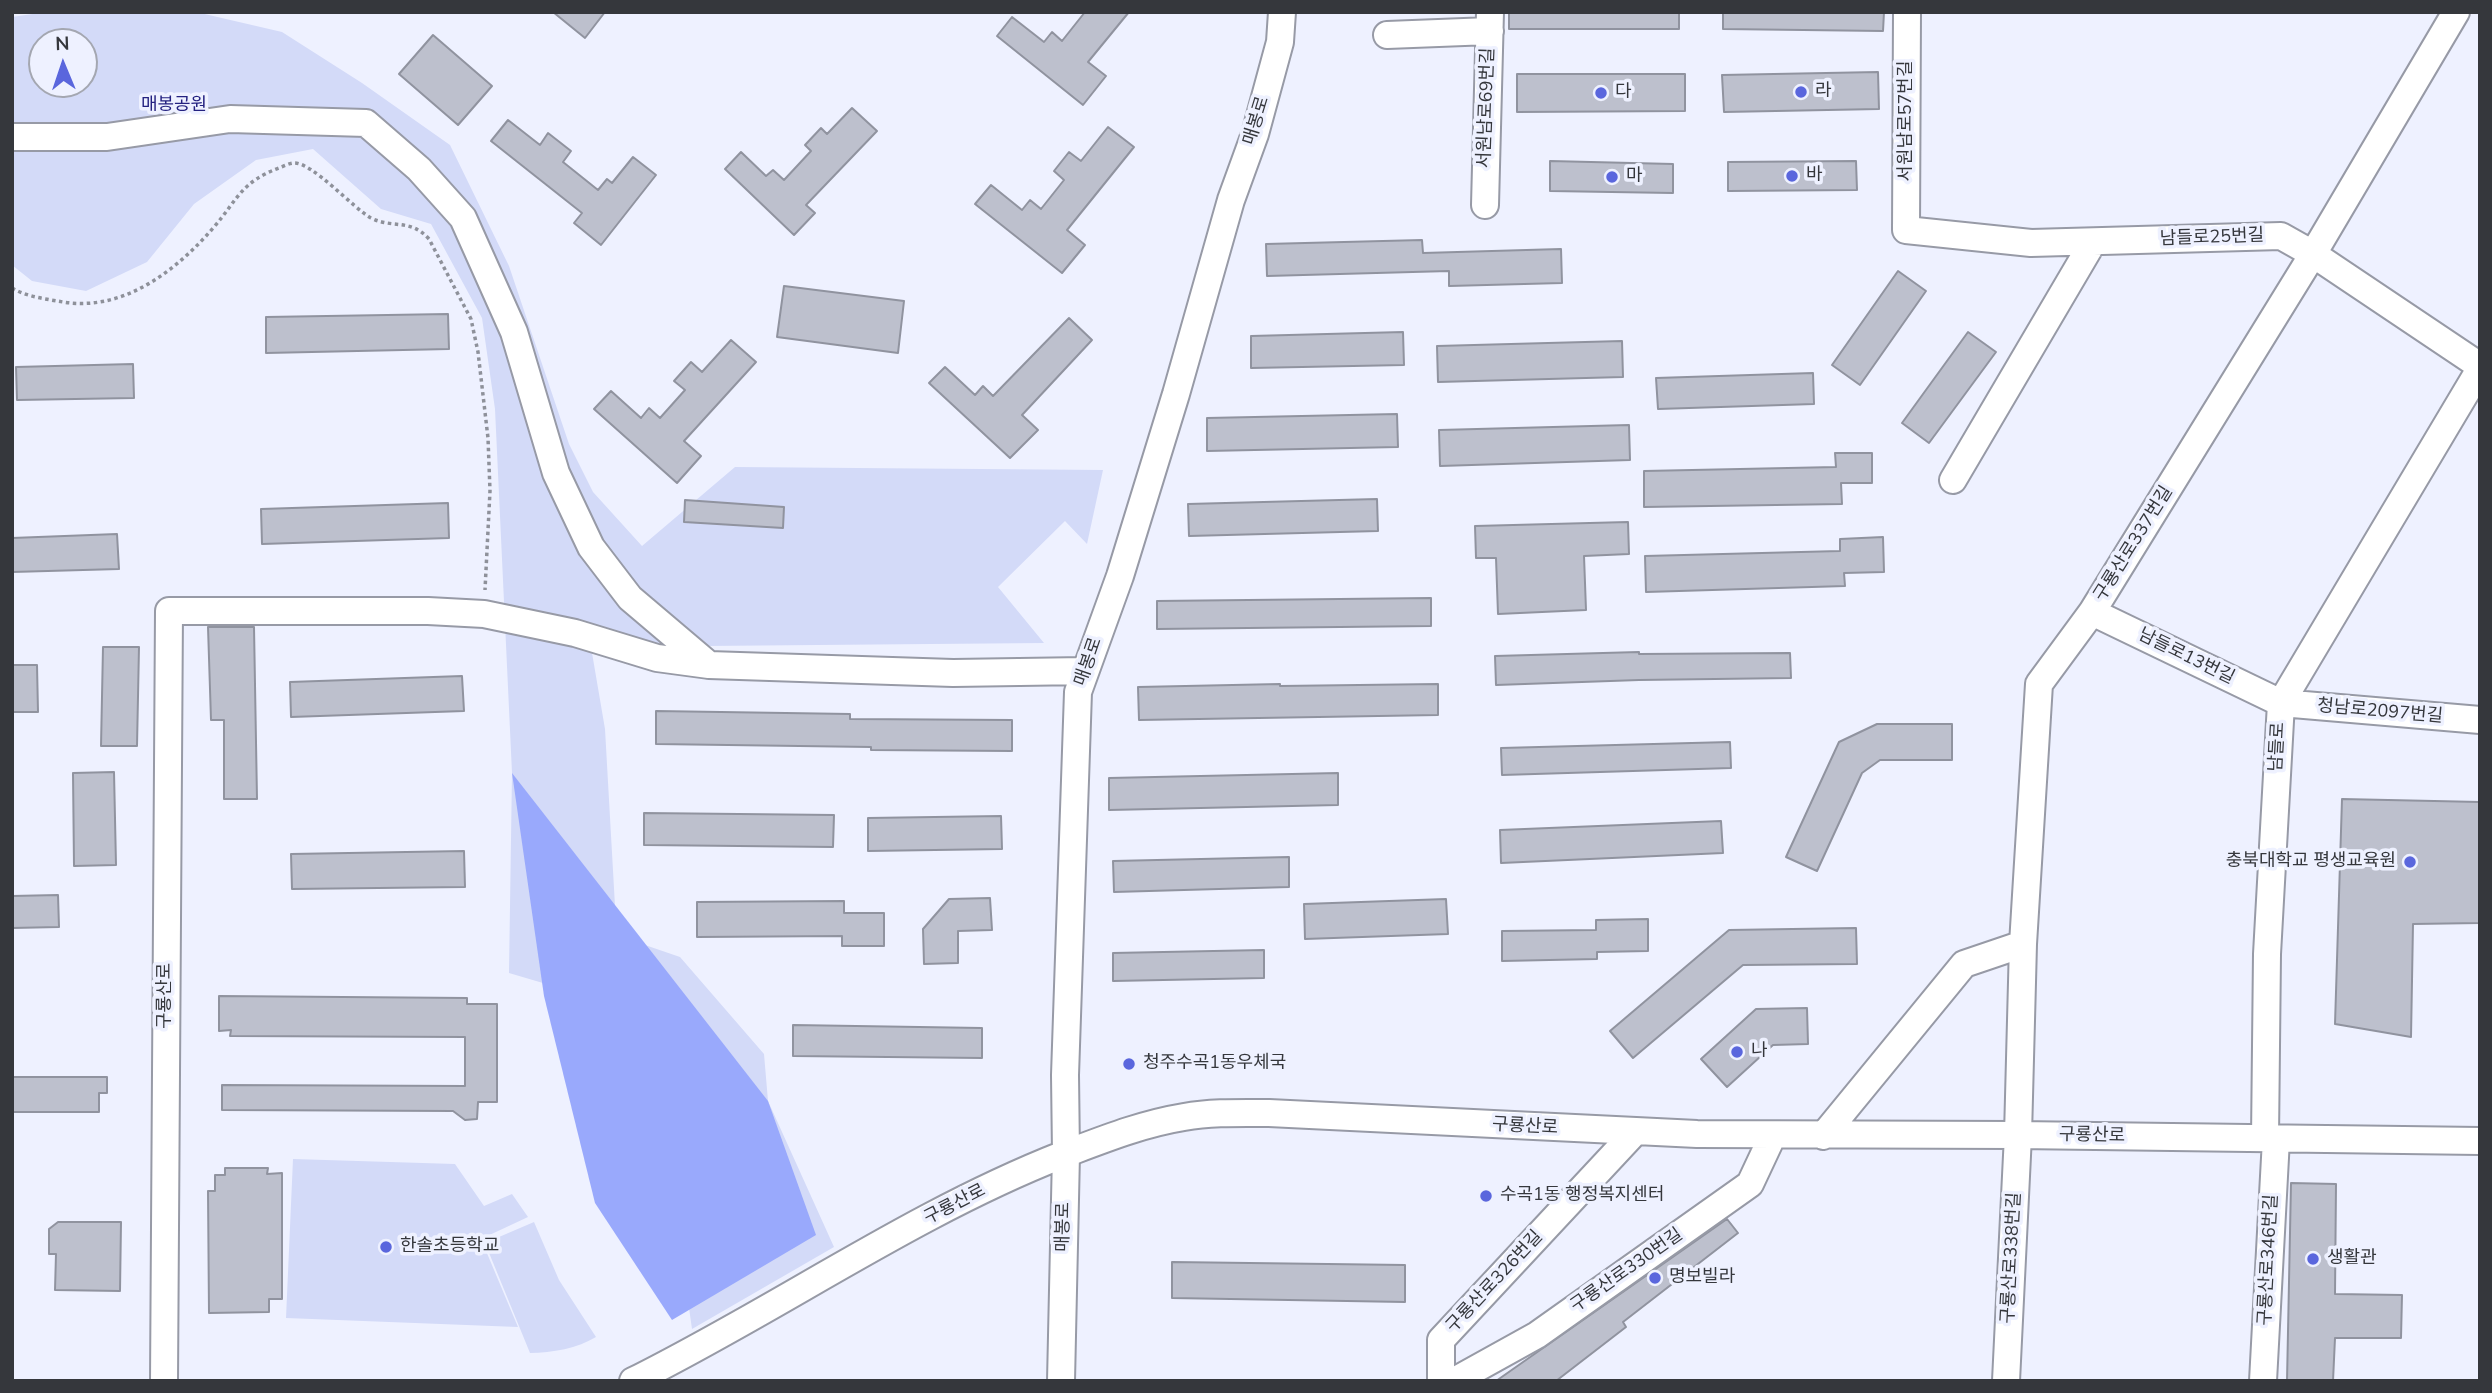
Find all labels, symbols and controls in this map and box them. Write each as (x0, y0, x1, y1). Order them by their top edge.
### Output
north arrow (28, 28, 98, 98)
text: N (55, 31, 70, 57)
street label: 서원남로69번길 (1474, 47, 1500, 169)
street label: 서원남로57번길 (1896, 61, 1918, 181)
place label: 라 (1815, 81, 1832, 103)
place label: 다 (1615, 82, 1632, 104)
marker: 라 (1793, 84, 1809, 100)
marker: 다 (1593, 85, 1609, 101)
street label: 매봉로 (1239, 94, 1275, 148)
park label: 매봉공원 (141, 95, 207, 117)
place label: 바 (1806, 165, 1823, 187)
place label: 마 (1626, 166, 1643, 188)
marker: 바 (1784, 168, 1800, 184)
marker: 마 (1604, 169, 1620, 185)
street label: 남들로25번길 (2159, 225, 2265, 251)
street label: 구룡산로337번길 (2090, 482, 2178, 606)
street label: 남들로13번길 (2134, 624, 2238, 690)
street label: 매봉로 (1071, 635, 1107, 689)
street label: 청남로2097번길 (2316, 696, 2444, 728)
street label: 남들로 (2266, 722, 2290, 772)
place label: 충북대학교 평생교육원 (2226, 851, 2396, 873)
marker: 충북대학교 평생교육원 (2402, 854, 2418, 870)
street label: 구룡산로 (155, 963, 177, 1029)
place label: 나 (1751, 1041, 1768, 1063)
marker: 나 (1729, 1044, 1745, 1060)
place label: 청주수곡1동우체국 (1143, 1053, 1286, 1075)
marker: 청주수곡1동우체국 (1121, 1056, 1137, 1072)
street label: 구룡산로 (1491, 1114, 1559, 1140)
street label: 구룡산로 (2059, 1125, 2125, 1147)
street label: 구룡산로 (921, 1180, 989, 1230)
place label: 수곡1동 행정복지센터 (1500, 1185, 1664, 1207)
marker: 수곡1동 행정복지센터 (1478, 1188, 1494, 1204)
street label: 구룡산로338번길 (1998, 1192, 2026, 1324)
street label: 구룡산로346번길 (2255, 1194, 2283, 1326)
street label: 매봉로 (1053, 1202, 1075, 1252)
street label: 구룡산로330번길 (1567, 1224, 1687, 1318)
street label: 구룡산로326번길 (1442, 1226, 1548, 1338)
place label: 한솔초등학교 (400, 1236, 499, 1258)
marker: 한솔초등학교 (378, 1239, 394, 1255)
place label: 생활관 (2327, 1248, 2377, 1270)
marker: 생활관 (2305, 1251, 2321, 1267)
place label: 명보빌라 (1669, 1267, 1735, 1289)
marker: 명보빌라 (1647, 1270, 1663, 1286)

